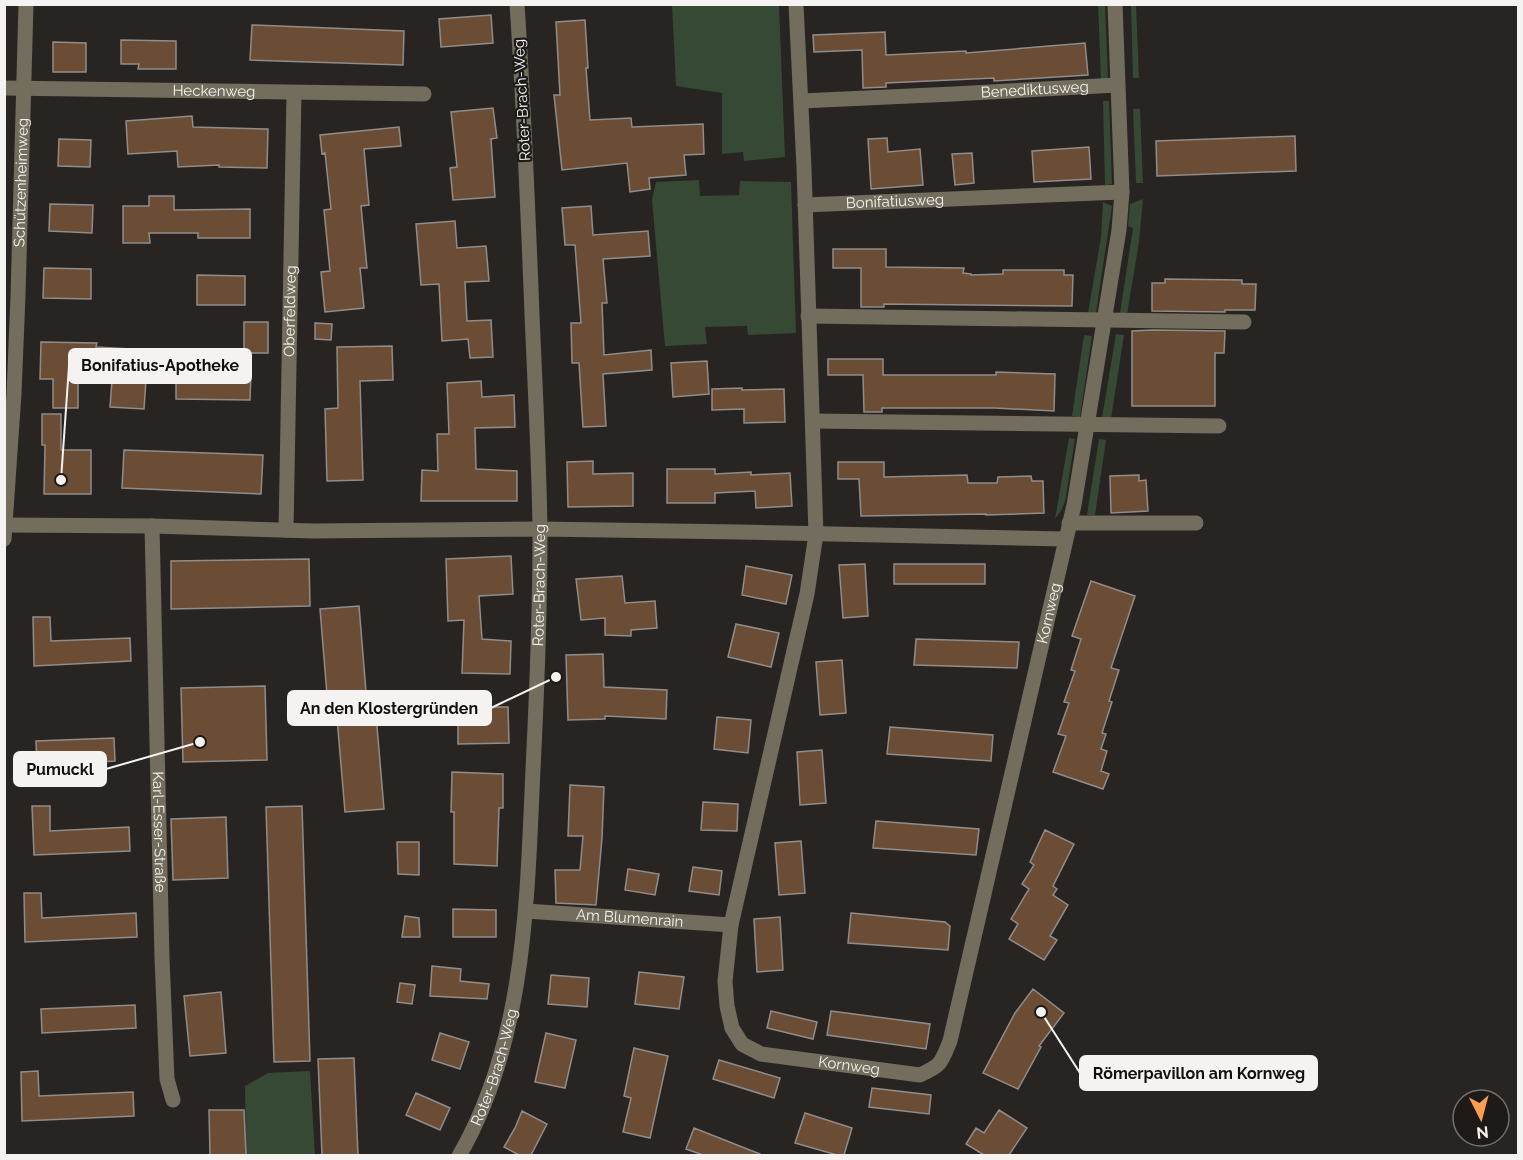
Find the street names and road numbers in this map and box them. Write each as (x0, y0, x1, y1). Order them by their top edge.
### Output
street label: Roter-Brach-Weg (510, 39, 534, 161)
street label: Benediktusweg (980, 78, 1089, 101)
street label: Heckenweg (172, 81, 256, 101)
street label: Schützenheimweg (10, 118, 32, 247)
street label: Bonifatiusweg (845, 190, 944, 212)
street label: Oberfeldweg (280, 265, 300, 357)
street label: Roter-Brach-Weg (529, 524, 549, 647)
street label: Kornweg (1033, 581, 1065, 645)
street label: Karl-Esser-Straße (149, 771, 169, 893)
street label: Am Blumenrain (575, 905, 684, 931)
street label: Roter-Brach-Weg (467, 1007, 521, 1129)
street label: Kornweg (817, 1053, 881, 1079)

